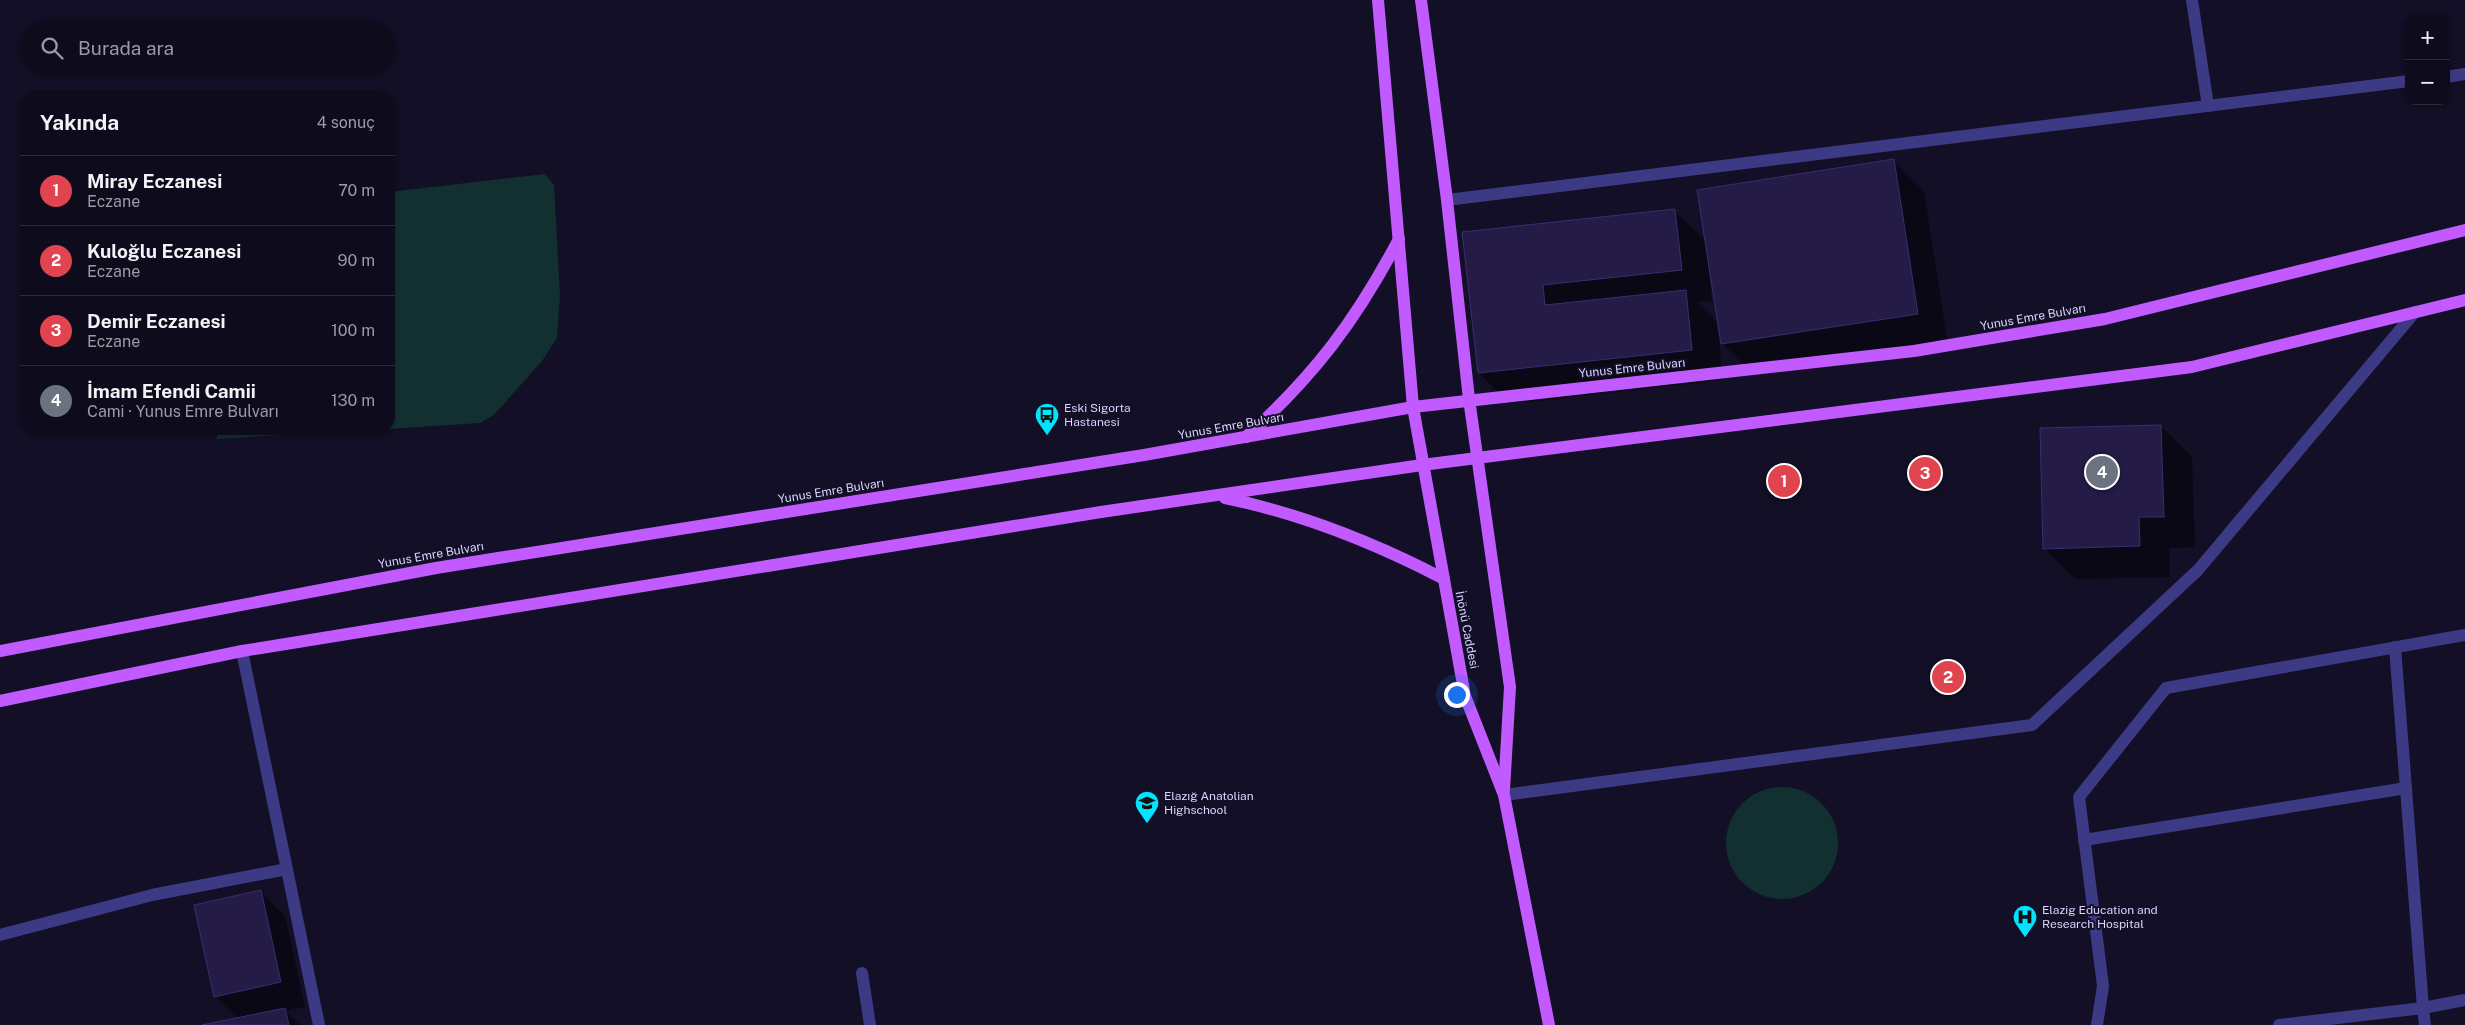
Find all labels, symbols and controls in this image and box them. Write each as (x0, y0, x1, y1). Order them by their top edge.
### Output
map controls (2405, 15, 2450, 105)
button: + (2405, 15, 2450, 60)
search box (20, 20, 395, 75)
icon: search (38, 34, 66, 62)
text: Burada ara (78, 37, 174, 59)
button: − (2405, 60, 2450, 105)
text: Yakında (40, 110, 119, 135)
text: 4 sonuç (317, 113, 375, 132)
text: Miray Eczanesi (87, 170, 222, 192)
text: 1 (53, 181, 59, 200)
text: 70 m (338, 181, 375, 200)
text: Eczane (87, 192, 140, 211)
text: Kuloğlu Eczanesi (87, 240, 241, 262)
text: 2 (51, 251, 61, 270)
text: 90 m (338, 251, 375, 270)
text: Eczane (87, 262, 140, 281)
street label: Yunus Emre Bulvarı (1979, 301, 2087, 333)
text: Demir Eczanesi (87, 310, 226, 332)
text: 3 (51, 321, 61, 340)
text: 100 m (331, 321, 375, 340)
text: Eczane (87, 332, 140, 351)
street label: Yunus Emre Bulvarı (1578, 355, 1686, 381)
text: İmam Efendi Camii (87, 380, 256, 402)
text: 4 (51, 391, 61, 410)
text: 130 m (331, 391, 375, 410)
place label: Eski Sigorta Hastanesi (1064, 401, 1131, 429)
text: Cami · Yunus Emre Bulvarı (87, 402, 279, 421)
bus stop icon: Eski Sigorta Hastanesi (1034, 402, 1060, 436)
street label: Yunus Emre Bulvarı (1177, 410, 1285, 442)
pin: 4 (2086, 453, 2118, 491)
pin: 3 (1909, 454, 1941, 492)
pin: 1 (1768, 462, 1800, 500)
street label: Yunus Emre Bulvarı (777, 476, 885, 506)
street label: Yunus Emre Bulvarı (377, 539, 485, 571)
street label: İnönü Caddesi (1453, 590, 1481, 670)
pin: 2 (1932, 658, 1964, 696)
your location (1444, 682, 1470, 708)
place label: Elazığ Anatolian Highschool (1164, 789, 1254, 817)
school or university icon: Elazığ Anatolian Highschool (1134, 790, 1160, 824)
place label: Elazig Education and Research Hospital (2042, 903, 2158, 931)
hospital icon: Elazig Education and Research Hospital (2012, 904, 2038, 938)

